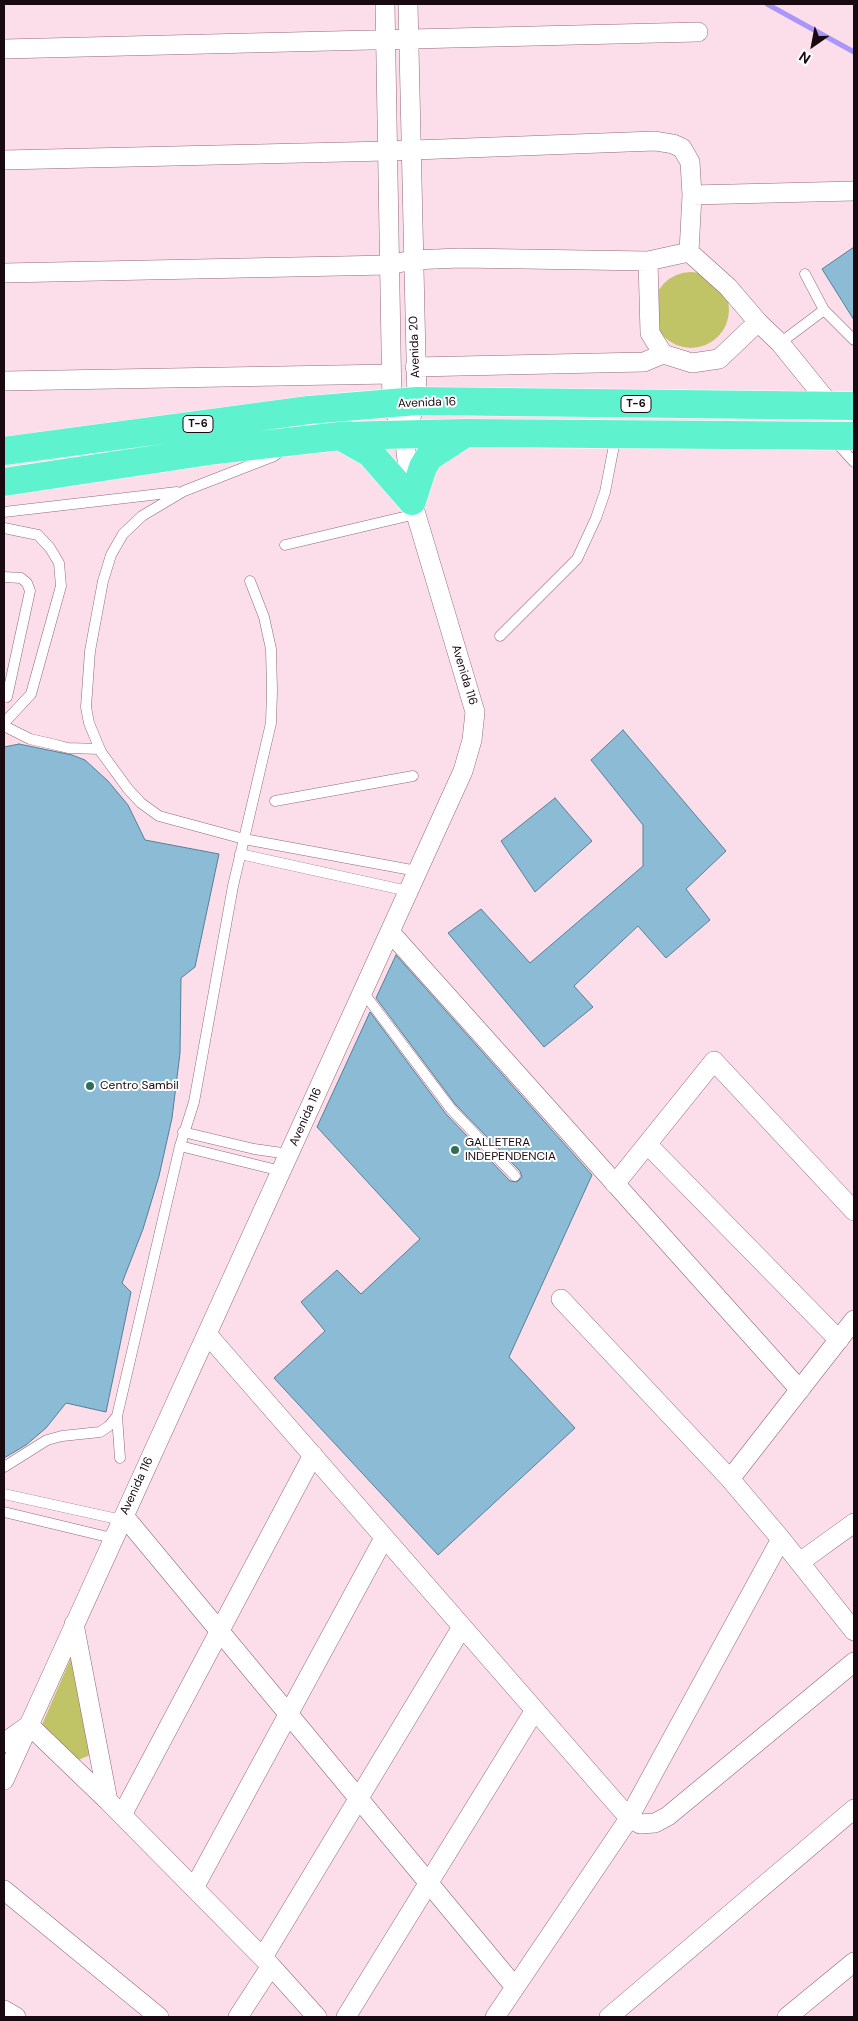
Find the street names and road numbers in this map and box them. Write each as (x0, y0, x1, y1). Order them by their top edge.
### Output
street label: Avenida 20 (407, 316, 423, 378)
street label: Avenida 16 (398, 395, 456, 411)
road number: T-6 (621, 396, 651, 412)
road number: T-6 (183, 416, 213, 432)
street label: Avenida 116 (448, 643, 480, 707)
street label: Avenida 116 (287, 1086, 325, 1148)
street label: Avenida 116 (117, 1455, 157, 1517)

